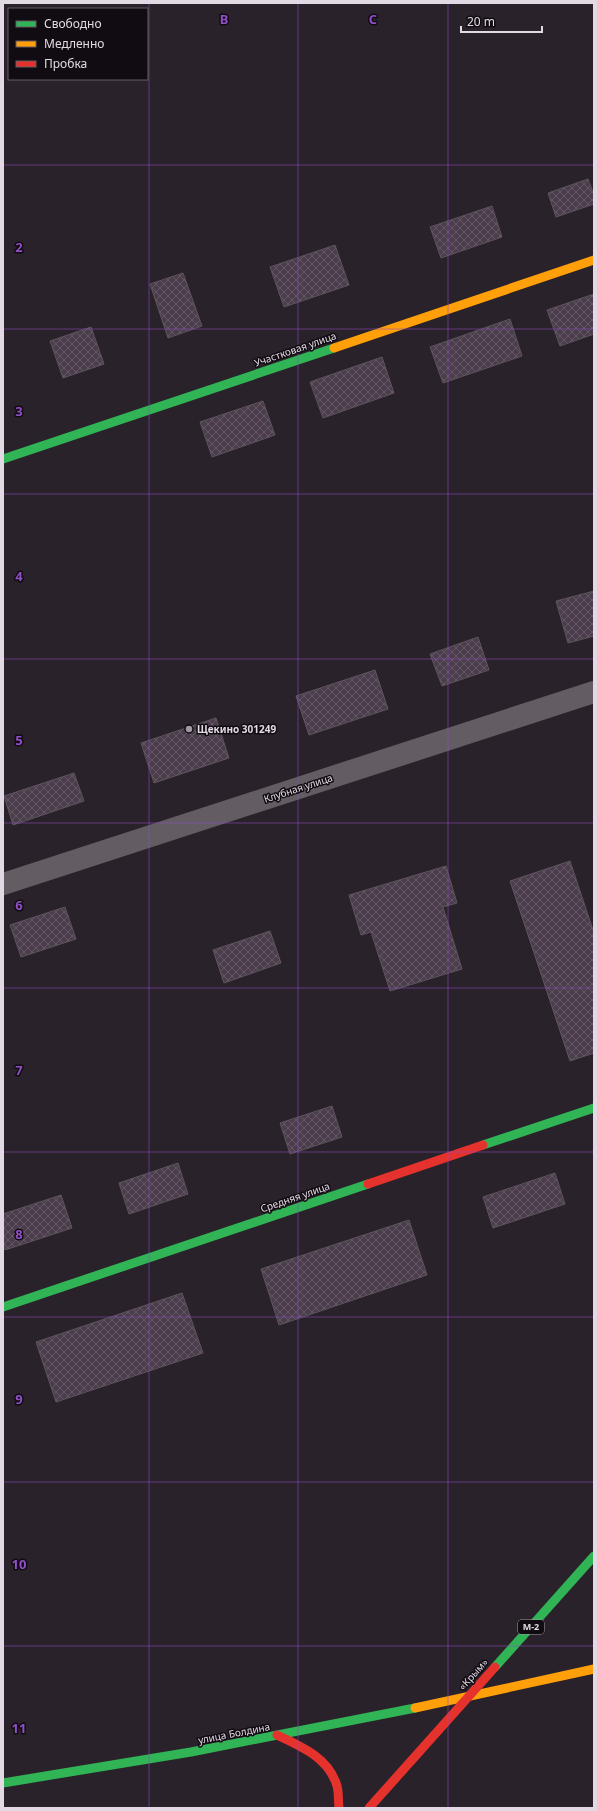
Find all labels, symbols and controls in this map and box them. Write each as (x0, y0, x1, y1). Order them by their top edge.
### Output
legend (8, 8, 148, 80)
scale bar (461, 8, 542, 34)
text: B (220, 10, 228, 28)
text: C (369, 10, 377, 28)
text: 20 m (467, 13, 495, 30)
text: Свободно (44, 15, 102, 32)
text: Медленно (44, 35, 104, 52)
text: Пробка (44, 55, 87, 72)
text: 2 (15, 238, 23, 256)
street label: Участковая улица (252, 328, 338, 370)
text: 3 (15, 402, 23, 420)
text: 4 (15, 567, 23, 585)
place label: Щекино 301249 (197, 722, 276, 736)
marker: Щекино 301249 (184, 724, 194, 734)
text: 5 (15, 731, 23, 749)
street label: Клубная улица (262, 770, 334, 806)
text: 6 (15, 896, 23, 914)
text: 7 (15, 1061, 23, 1079)
street label: Средняя улица (258, 1179, 332, 1215)
text: 8 (15, 1225, 23, 1243)
text: 9 (15, 1390, 23, 1408)
text: 10 (12, 1555, 26, 1573)
road number: М-2 (518, 1620, 544, 1634)
street label: «Крым» (455, 1655, 491, 1693)
text: 11 (12, 1719, 26, 1737)
street label: улица Болдина (197, 1719, 271, 1747)

